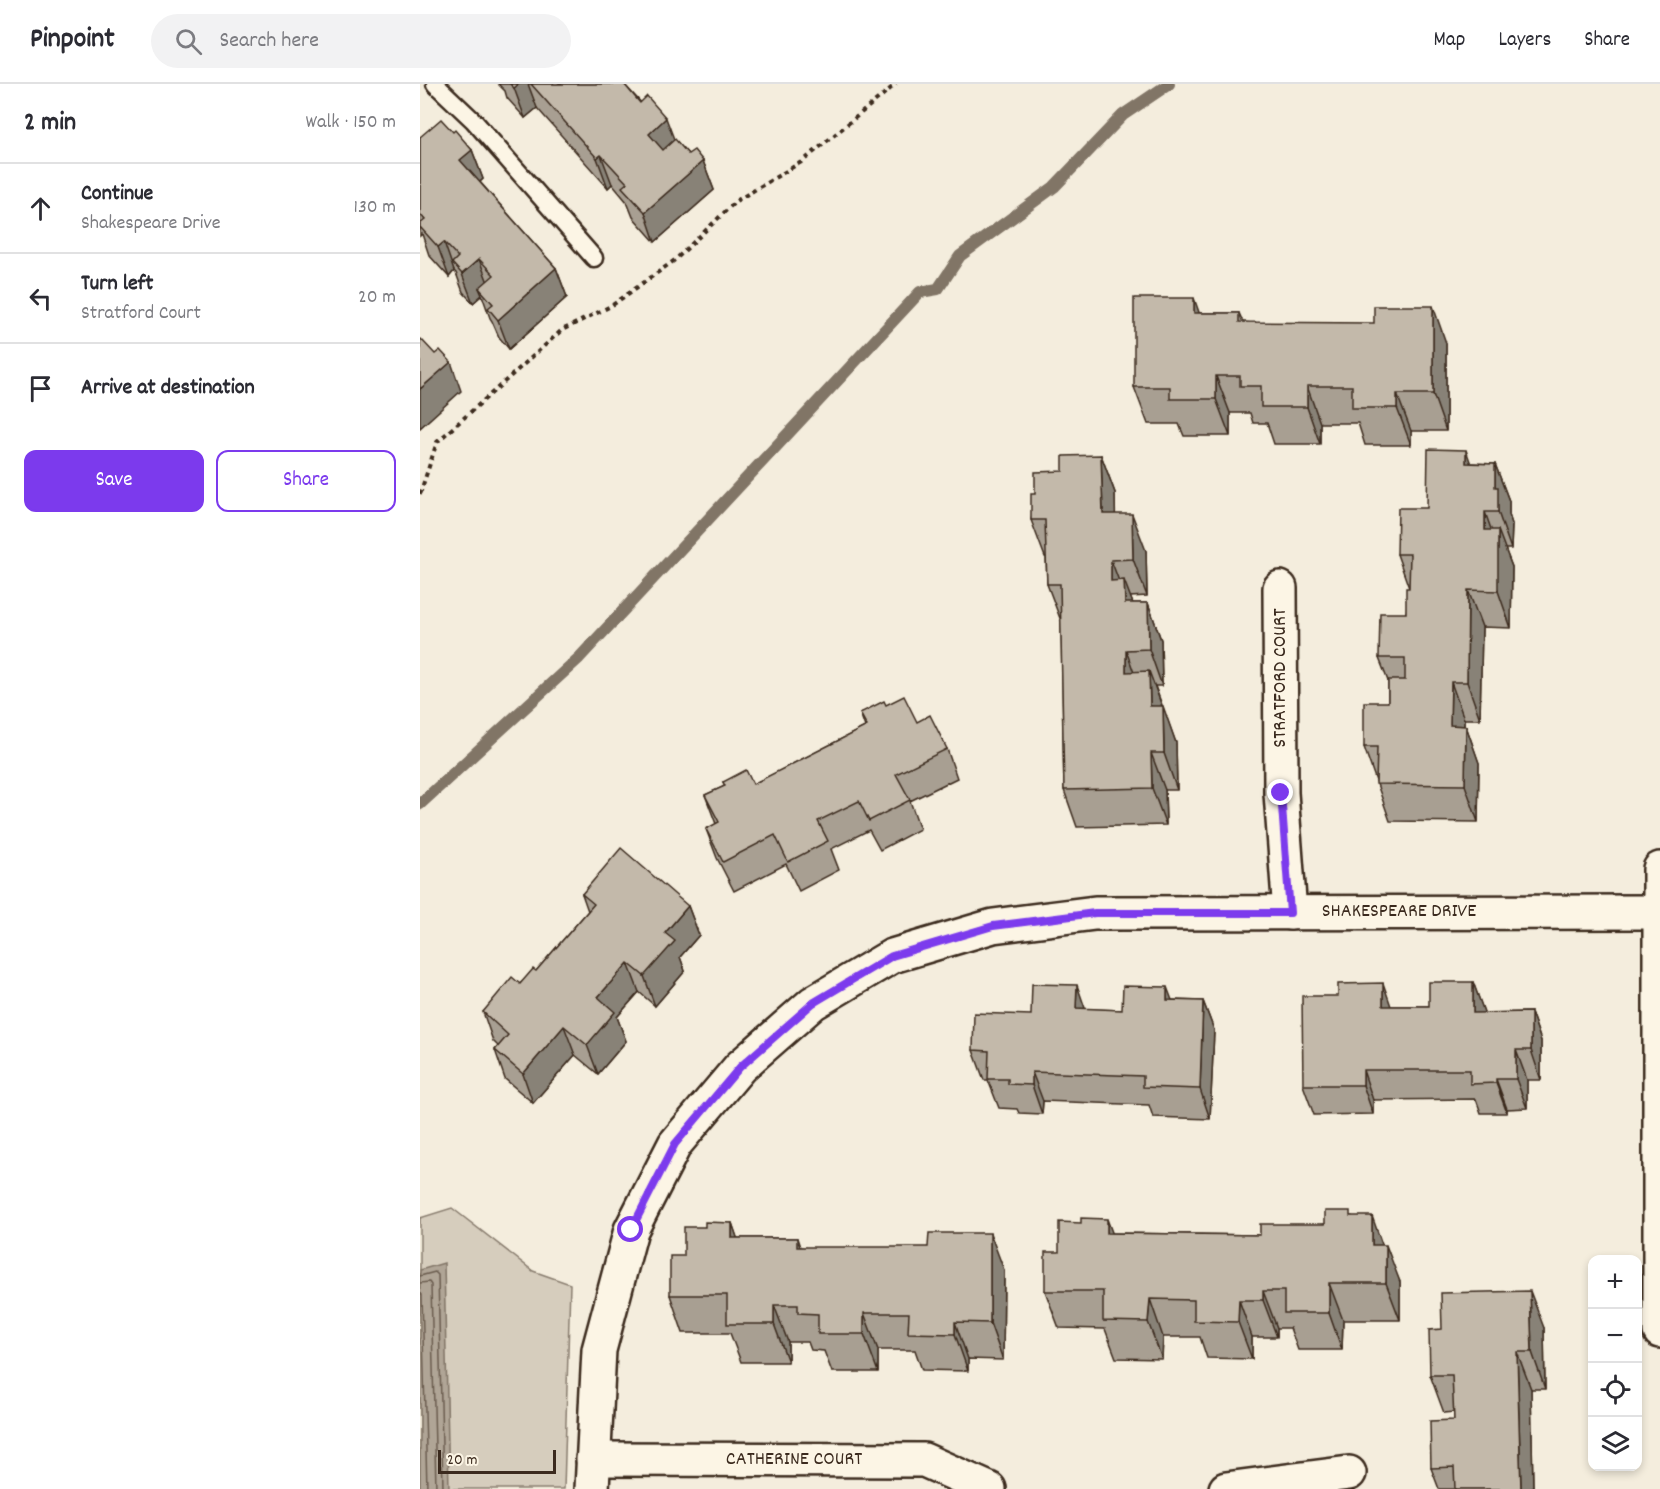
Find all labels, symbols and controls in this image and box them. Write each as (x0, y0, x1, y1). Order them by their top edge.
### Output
search box (151, 14, 571, 68)
text: Pinpoint (30, 21, 115, 61)
icon: search (172, 25, 205, 58)
text: Search here (220, 26, 319, 57)
text: Map (1434, 26, 1465, 56)
text: Layers (1498, 26, 1551, 56)
text: Share (1584, 26, 1630, 56)
text: 2 min (24, 105, 76, 142)
text: Walk · 150 m (306, 109, 396, 137)
text: Continue (81, 179, 153, 210)
icon: ahead (24, 192, 57, 225)
text: 130 m (354, 194, 396, 222)
text: Shakespeare Drive (81, 210, 221, 238)
text: Turn left (81, 269, 153, 300)
icon: left (24, 282, 57, 315)
text: 20 m (358, 284, 396, 312)
text: Stratford Court (81, 300, 201, 328)
icon: arrive (24, 372, 57, 405)
text: Arrive at destination (81, 373, 255, 404)
button: Save (24, 450, 204, 512)
button: Share (216, 450, 396, 512)
street label: STRATFORD COURT (1267, 608, 1295, 748)
route end (1267, 779, 1293, 805)
street label: SHAKESPEARE DRIVE (1322, 898, 1476, 926)
route start (617, 1216, 643, 1242)
map controls (1588, 1255, 1642, 1471)
button: + (1588, 1255, 1642, 1309)
button: − (1588, 1309, 1642, 1363)
button: locate (1588, 1363, 1642, 1417)
button: layers (1588, 1417, 1642, 1471)
street label: CATHERINE COURT (726, 1446, 862, 1474)
scale bar (438, 1447, 556, 1474)
text: 20 m (447, 1449, 477, 1472)

